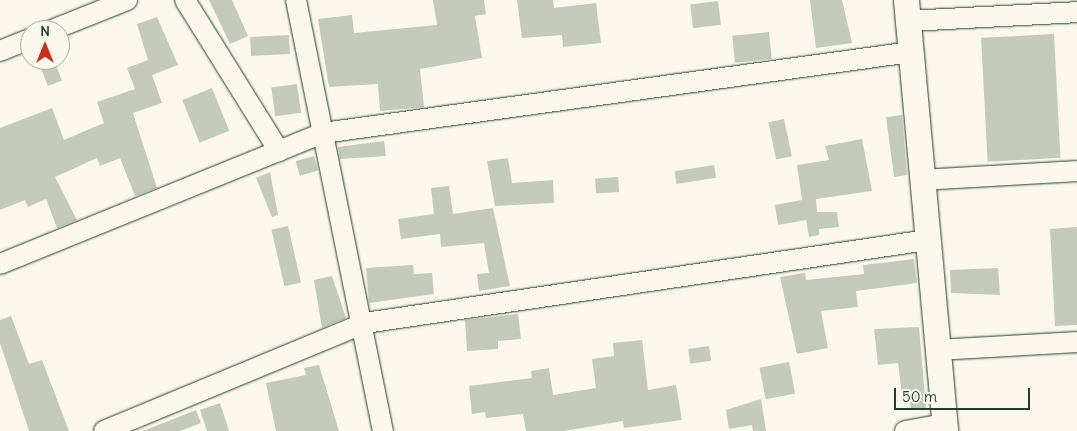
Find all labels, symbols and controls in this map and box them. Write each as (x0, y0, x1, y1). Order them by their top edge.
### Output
north arrow (20, 20, 70, 70)
text: N (40, 22, 50, 40)
scale bar (897, 378, 1033, 410)
text: 50 m (902, 387, 937, 406)

